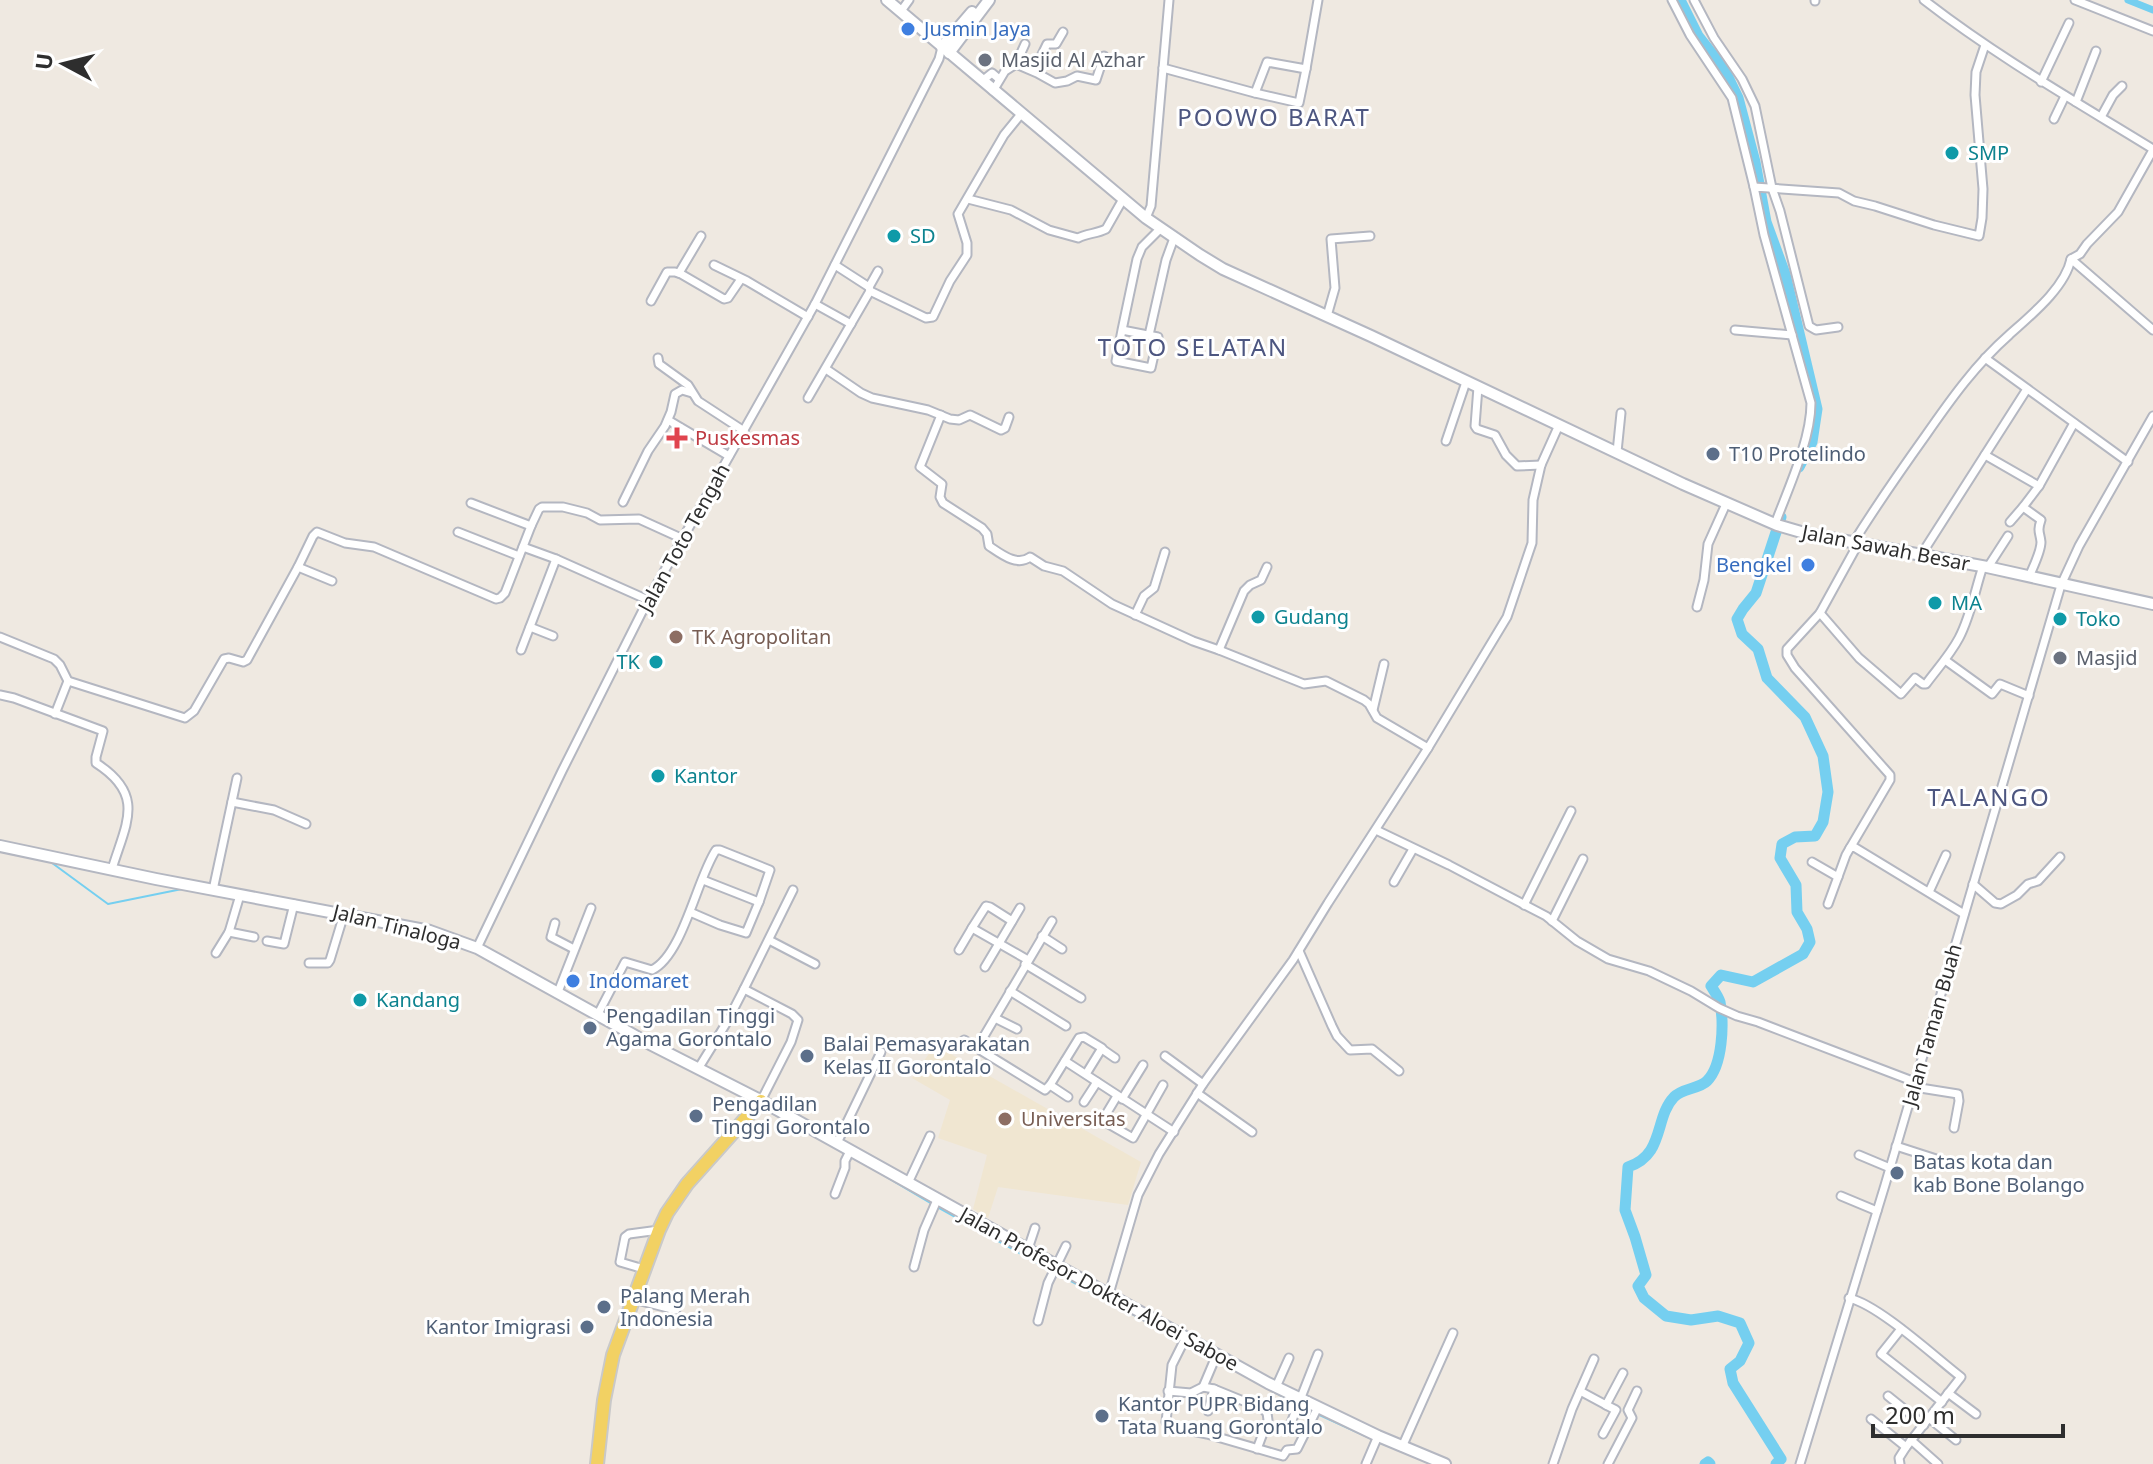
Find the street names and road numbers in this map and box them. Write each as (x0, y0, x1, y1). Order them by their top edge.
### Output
street label: Jalan Toto Tengah (630, 459, 736, 619)
street label: Jalan Sawah Besar (1798, 518, 1972, 577)
street label: Jalan Tinaloga (328, 897, 464, 955)
street label: Jalan Taman Buah (1895, 941, 1968, 1111)
street label: Jalan Profesor Dokter Aloei Saboe (953, 1199, 1243, 1377)

